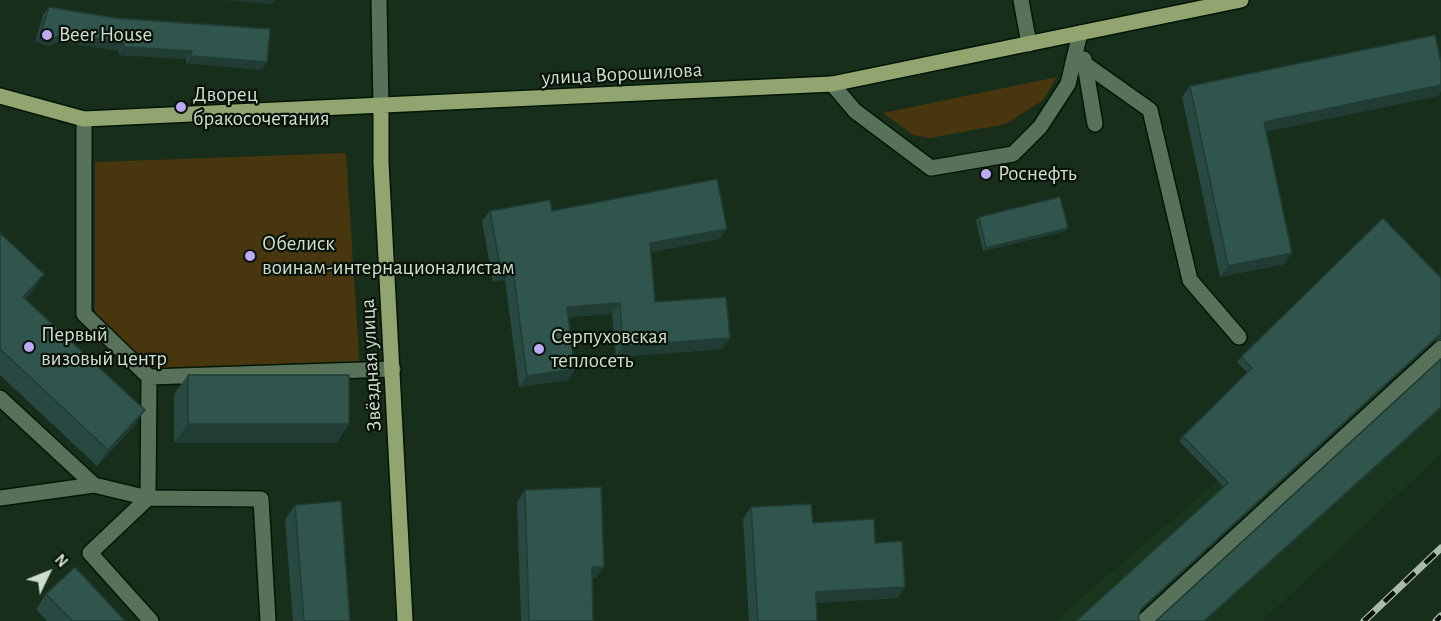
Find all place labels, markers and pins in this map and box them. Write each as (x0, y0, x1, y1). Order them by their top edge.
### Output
place label: Beer House (59, 22, 152, 48)
marker: Beer House (40, 28, 54, 42)
place label: Дворец бракосочетания (193, 82, 330, 132)
marker: Дворец бракосочетания (174, 100, 188, 114)
place label: Роснефть (998, 161, 1077, 187)
marker: Роснефть (979, 167, 993, 181)
place label: Обелиск воинам-интернационалистам (262, 231, 515, 281)
marker: Обелиск воинам-интернационалистам (243, 249, 257, 263)
place label: Первый визовый центр (41, 322, 167, 372)
place label: Серпуховская теплосеть (551, 324, 667, 374)
marker: Первый визовый центр (22, 340, 36, 354)
marker: Серпуховская теплосеть (532, 342, 546, 356)

